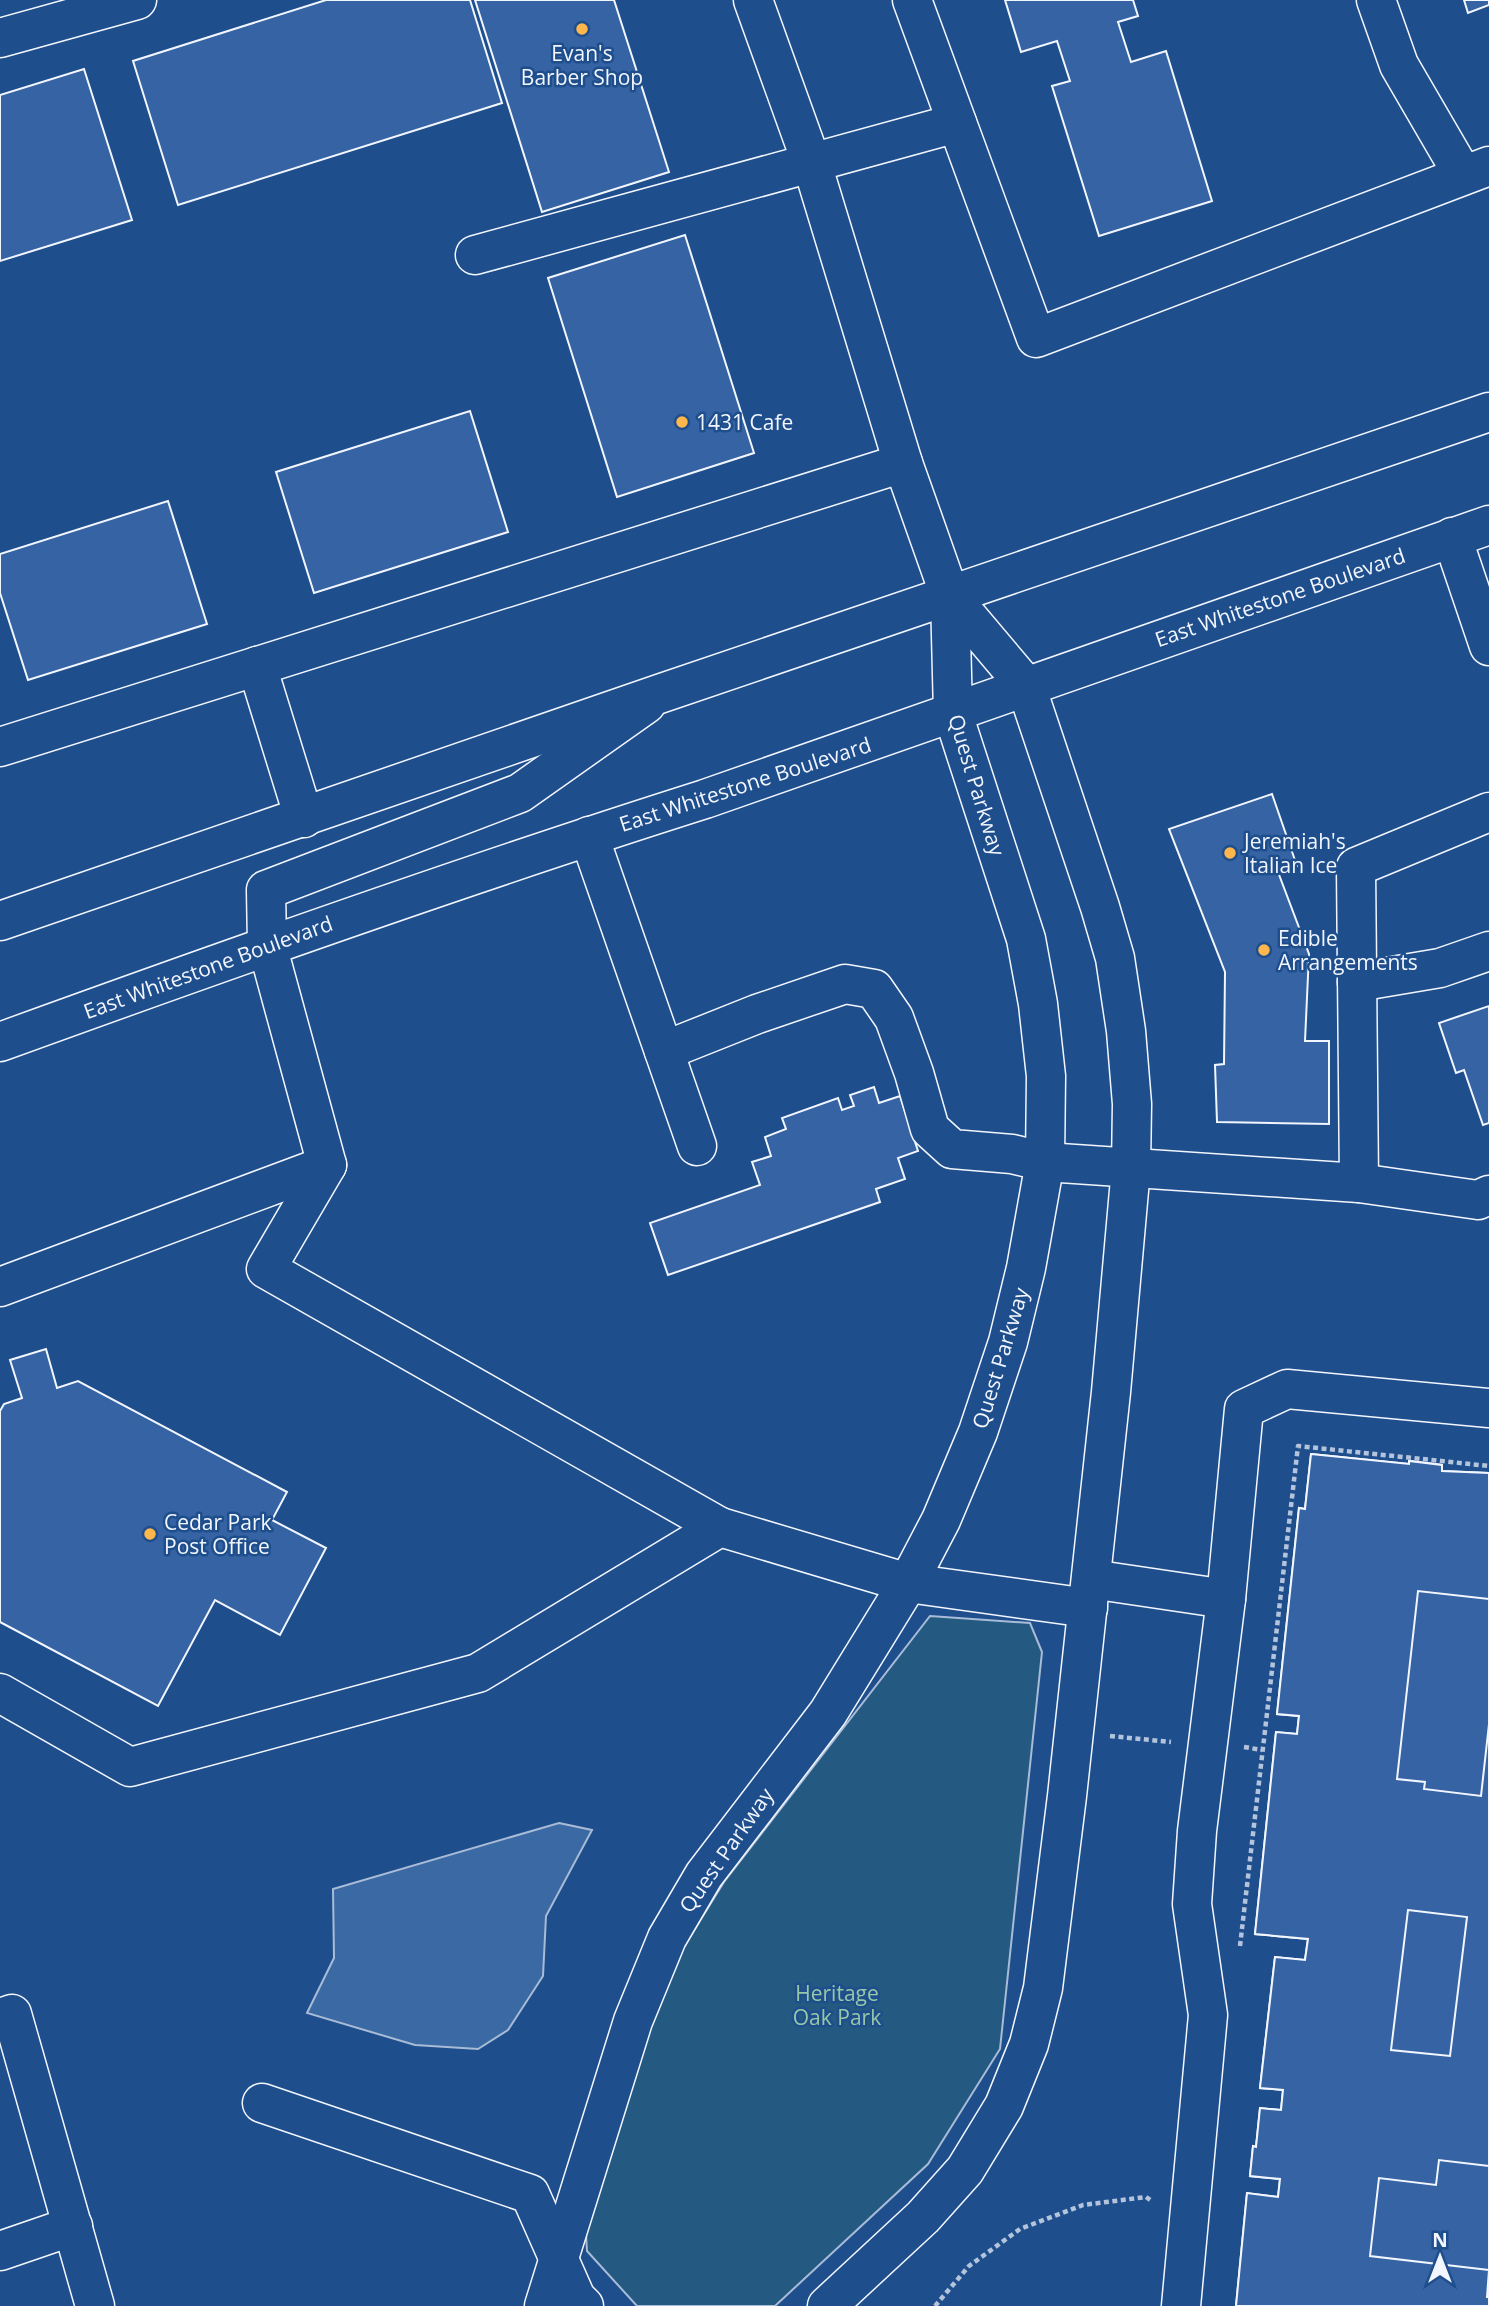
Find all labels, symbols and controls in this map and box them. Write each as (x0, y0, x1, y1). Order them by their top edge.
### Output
marker: Evan's Barber Shop (574, 21, 590, 37)
place label: Evan's Barber Shop (521, 39, 643, 91)
place label: 1431 Cafe (696, 408, 793, 436)
marker: 1431 Cafe (674, 414, 690, 430)
street label: East Whitestone Boulevard (1151, 541, 1409, 653)
street label: Quest Parkway (942, 711, 1012, 860)
street label: East Whitestone Boulevard (616, 730, 874, 838)
place label: Jeremiah's Italian Ice (1242, 827, 1346, 879)
marker: Jeremiah's Italian Ice (1222, 845, 1238, 861)
street label: East Whitestone Boulevard (80, 909, 336, 1025)
place label: Edible Arrangements (1278, 924, 1418, 976)
marker: Edible Arrangements (1256, 942, 1272, 958)
street label: Quest Parkway (965, 1283, 1035, 1432)
place label: Cedar Park Post Office (164, 1508, 272, 1560)
marker: Cedar Park Post Office (142, 1526, 158, 1542)
street label: Quest Parkway (673, 1782, 780, 1918)
park label: Heritage Oak Park (793, 1979, 881, 2031)
north arrow (1405, 2222, 1475, 2292)
text: N (1432, 2227, 1448, 2253)

